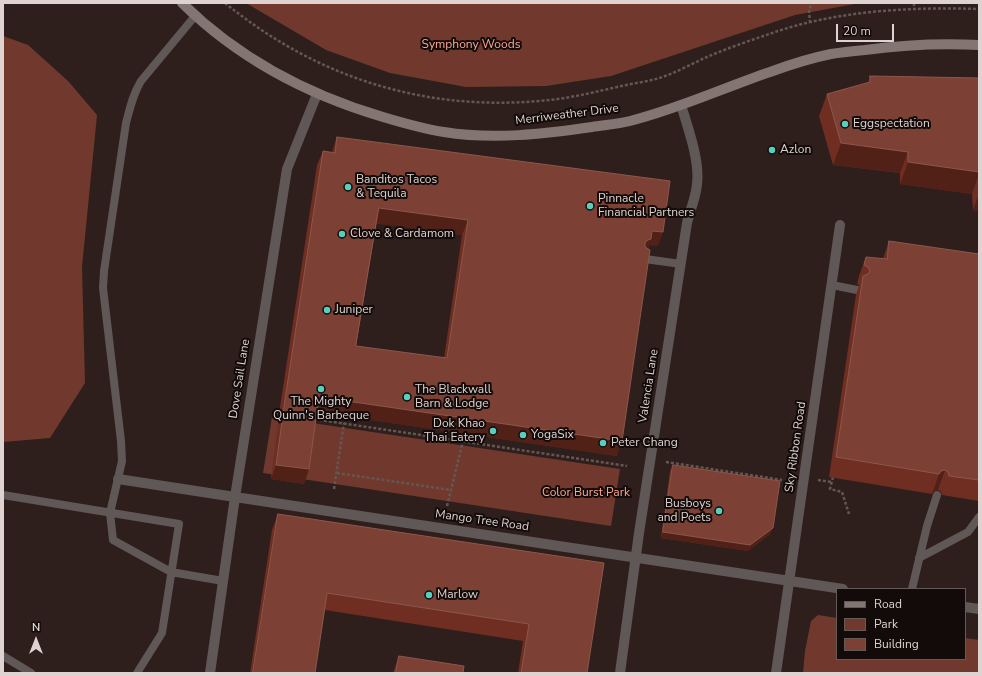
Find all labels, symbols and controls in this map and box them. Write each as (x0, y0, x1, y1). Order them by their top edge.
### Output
scale bar (838, 16, 896, 42)
text: 20 m (843, 23, 871, 39)
park label: Symphony Woods (422, 38, 520, 52)
street label: Merriweather Drive (515, 102, 619, 128)
place label: Eggspectation (853, 117, 930, 131)
marker: Eggspectation (840, 119, 850, 129)
place label: Azlon (780, 143, 811, 157)
marker: Azlon (767, 145, 777, 155)
place label: Banditos Tacos & Tequila (356, 173, 437, 201)
marker: Banditos Tacos & Tequila (343, 182, 353, 192)
place label: Pinnacle Financial Partners (598, 192, 694, 220)
marker: Pinnacle Financial Partners (585, 201, 595, 211)
place label: Clove & Cardamom (350, 227, 454, 241)
marker: Clove & Cardamom (337, 229, 347, 239)
place label: Juniper (335, 303, 373, 317)
marker: Juniper (322, 305, 332, 315)
street label: Dove Sail Lane (227, 338, 253, 420)
street label: Valencia Lane (636, 348, 662, 424)
place label: The Blackwall Barn & Lodge (415, 383, 491, 411)
marker: The Mighty Quinn's Barbeque (316, 384, 326, 394)
marker: The Blackwall Barn & Lodge (402, 392, 412, 402)
place label: The Mighty Quinn's Barbeque (273, 395, 369, 423)
street label: Sky Ribbon Road (782, 401, 810, 493)
place label: Dok Khao Thai Eatery (424, 417, 485, 445)
marker: Dok Khao Thai Eatery (488, 426, 498, 436)
place label: YogaSix (531, 428, 574, 442)
marker: YogaSix (518, 430, 528, 440)
place label: Peter Chang (611, 436, 678, 450)
marker: Peter Chang (598, 438, 608, 448)
park label: Color Burst Park (542, 486, 630, 500)
place label: Busboys and Poets (657, 497, 711, 525)
marker: Busboys and Poets (714, 506, 724, 516)
street label: Mango Tree Road (434, 507, 530, 535)
place label: Marlow (437, 588, 478, 602)
legend (836, 588, 966, 660)
marker: Marlow (424, 590, 434, 600)
text: Road (874, 596, 902, 612)
text: Park (874, 616, 898, 632)
north arrow (16, 620, 56, 660)
text: N (32, 620, 40, 635)
text: Building (874, 636, 919, 652)

